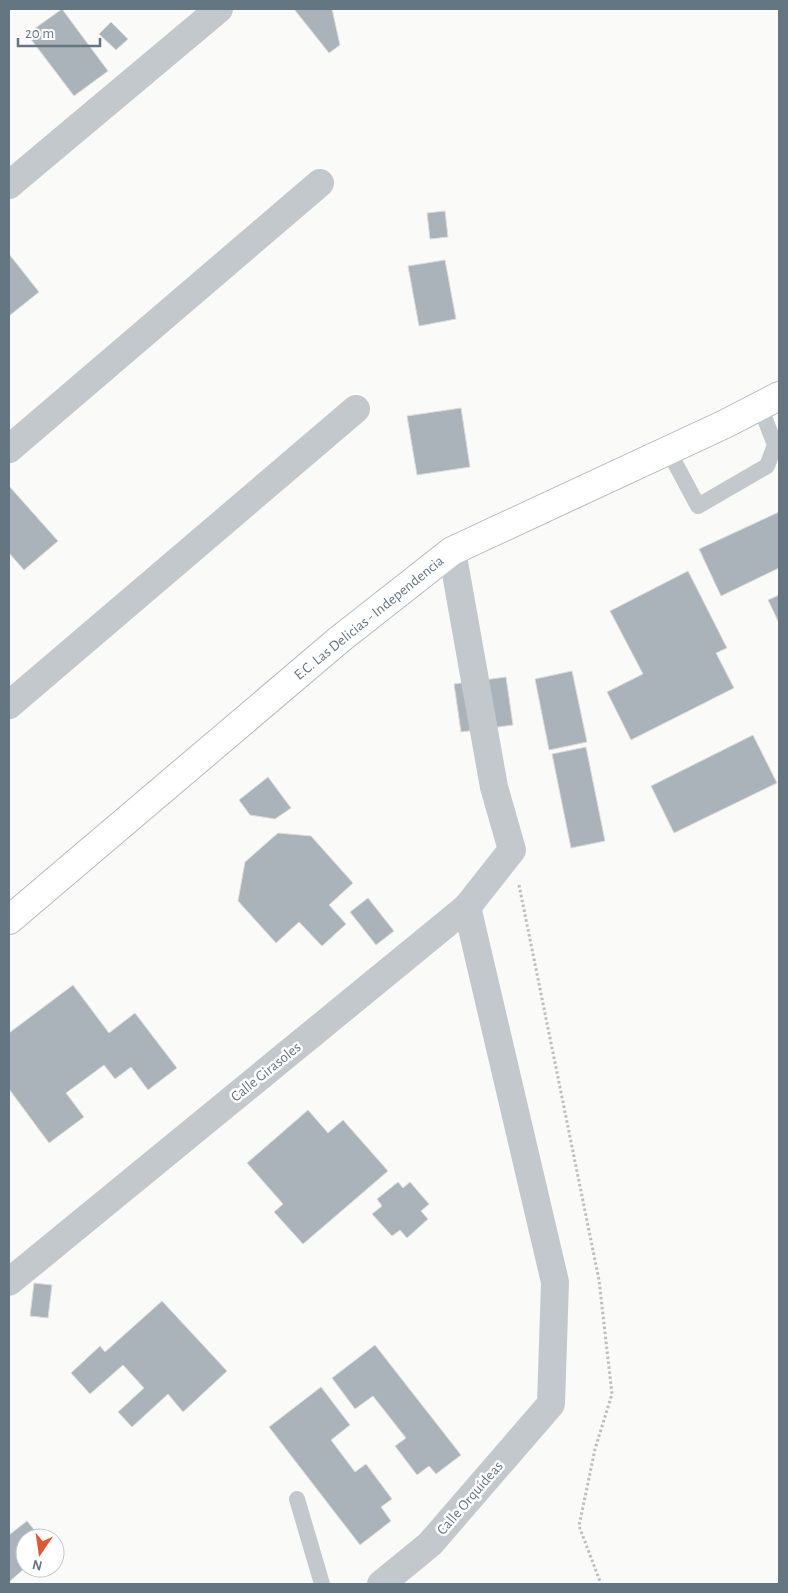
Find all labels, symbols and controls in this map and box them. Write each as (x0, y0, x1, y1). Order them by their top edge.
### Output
scale bar (18, 15, 100, 47)
text: 20 m (25, 26, 54, 41)
street label: E.C. Las Delicias - Independencia (291, 553, 447, 683)
street label: Calle Girasoles (228, 1039, 304, 1105)
street label: Calle Orquídeas (434, 1458, 506, 1538)
north arrow (15, 1528, 65, 1578)
text: N (31, 1557, 44, 1573)

